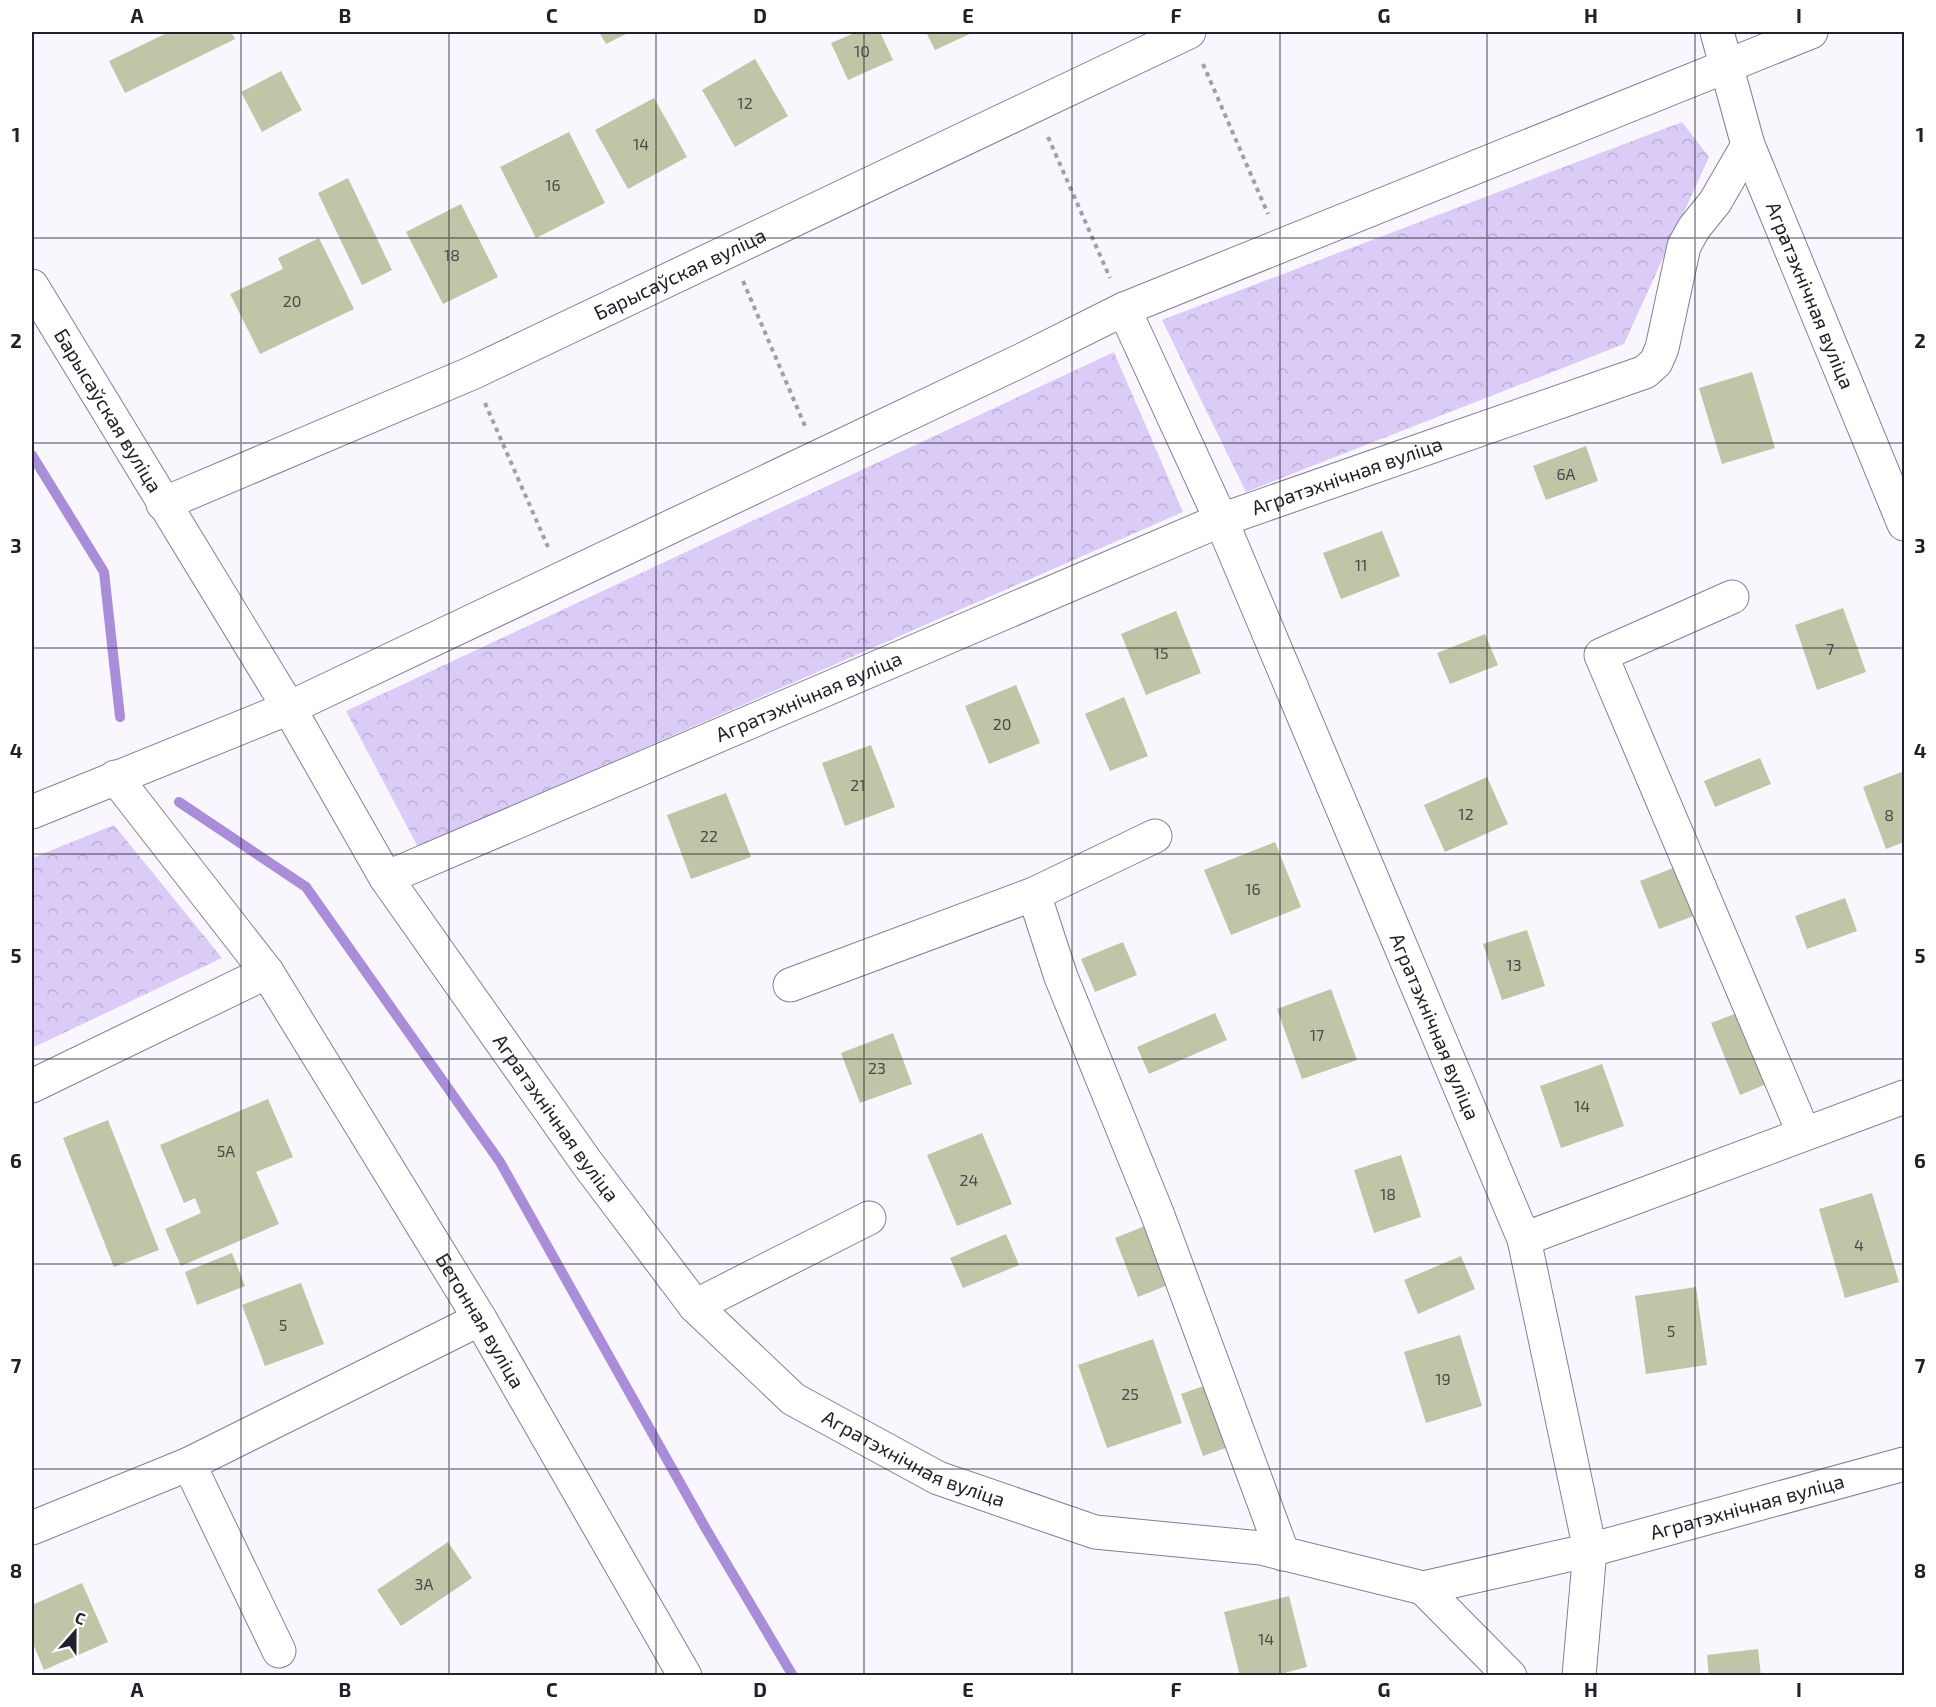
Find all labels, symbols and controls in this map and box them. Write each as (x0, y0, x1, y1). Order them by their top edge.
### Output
text: A (130, 3, 144, 27)
text: B (339, 3, 351, 27)
text: C (546, 3, 558, 27)
text: D (753, 3, 767, 27)
text: E (962, 3, 974, 27)
text: F (1170, 3, 1182, 27)
text: G (1378, 3, 1390, 27)
text: H (1584, 3, 1598, 27)
text: I (1796, 3, 1802, 27)
house number: 10 (854, 41, 870, 60)
house number: 12 (737, 93, 753, 112)
text: 1 (12, 122, 20, 146)
text: 1 (1916, 122, 1924, 146)
house number: 14 (633, 134, 649, 153)
house number: 16 (545, 175, 561, 194)
street label: Агратэхнічная вуліца (1762, 198, 1860, 392)
street label: Барысаўская вуліца (590, 222, 770, 324)
house number: 18 (444, 245, 460, 264)
house number: 20 (283, 291, 301, 310)
street label: Барысаўская вуліца (50, 324, 168, 497)
text: 2 (10, 328, 22, 352)
text: 2 (1914, 328, 1926, 352)
street label: Агратэхнічная вуліца (1248, 431, 1445, 519)
house number: 6А (1556, 464, 1576, 483)
text: 3 (10, 533, 22, 557)
text: 3 (1914, 533, 1926, 557)
house number: 11 (1355, 555, 1367, 574)
house number: 7 (1826, 639, 1834, 658)
house number: 15 (1154, 643, 1168, 662)
street label: Агратэхнічная вуліца (712, 645, 905, 746)
house number: 20 (993, 714, 1011, 733)
text: 4 (10, 738, 23, 762)
text: 4 (1914, 738, 1927, 762)
house number: 21 (850, 775, 866, 794)
house number: 12 (1458, 804, 1474, 823)
house number: 8 (1884, 805, 1894, 824)
house number: 22 (700, 826, 718, 845)
house number: 16 (1245, 879, 1261, 898)
street label: Агратэхнічная вуліца (1385, 929, 1485, 1123)
text: 5 (10, 943, 22, 967)
text: 5 (1914, 943, 1926, 967)
house number: 13 (1506, 955, 1522, 974)
house number: 17 (1310, 1025, 1324, 1044)
street label: Агратэхнічная вуліца (489, 1029, 625, 1206)
house number: 23 (868, 1058, 886, 1077)
house number: 14 (1574, 1096, 1590, 1115)
house number: 5А (217, 1141, 235, 1160)
text: 6 (10, 1148, 22, 1172)
text: 6 (1914, 1148, 1926, 1172)
house number: 24 (960, 1170, 979, 1189)
house number: 18 (1380, 1184, 1396, 1203)
house number: 4 (1854, 1235, 1864, 1254)
street label: Бетонная вуліца (431, 1248, 530, 1392)
house number: 5 (279, 1315, 287, 1334)
house number: 5 (1667, 1321, 1675, 1340)
text: 7 (11, 1353, 22, 1377)
text: 7 (1915, 1353, 1926, 1377)
house number: 19 (1435, 1369, 1451, 1388)
house number: 25 (1121, 1384, 1139, 1403)
street label: Агратэхнічная вуліца (818, 1404, 1009, 1511)
street label: Агратэхнічная вуліца (1647, 1468, 1847, 1544)
text: 8 (10, 1558, 22, 1582)
text: 8 (1914, 1558, 1926, 1582)
house number: 3А (415, 1574, 433, 1593)
north arrow (45, 1602, 105, 1662)
text: С (73, 1607, 88, 1628)
house number: 14 (1258, 1629, 1274, 1648)
text: A (130, 1677, 144, 1701)
text: B (339, 1677, 351, 1701)
text: C (546, 1677, 558, 1701)
text: D (753, 1677, 767, 1701)
text: E (962, 1677, 974, 1701)
text: F (1170, 1677, 1182, 1701)
text: G (1378, 1677, 1390, 1701)
text: H (1584, 1677, 1598, 1701)
text: I (1796, 1677, 1802, 1701)

